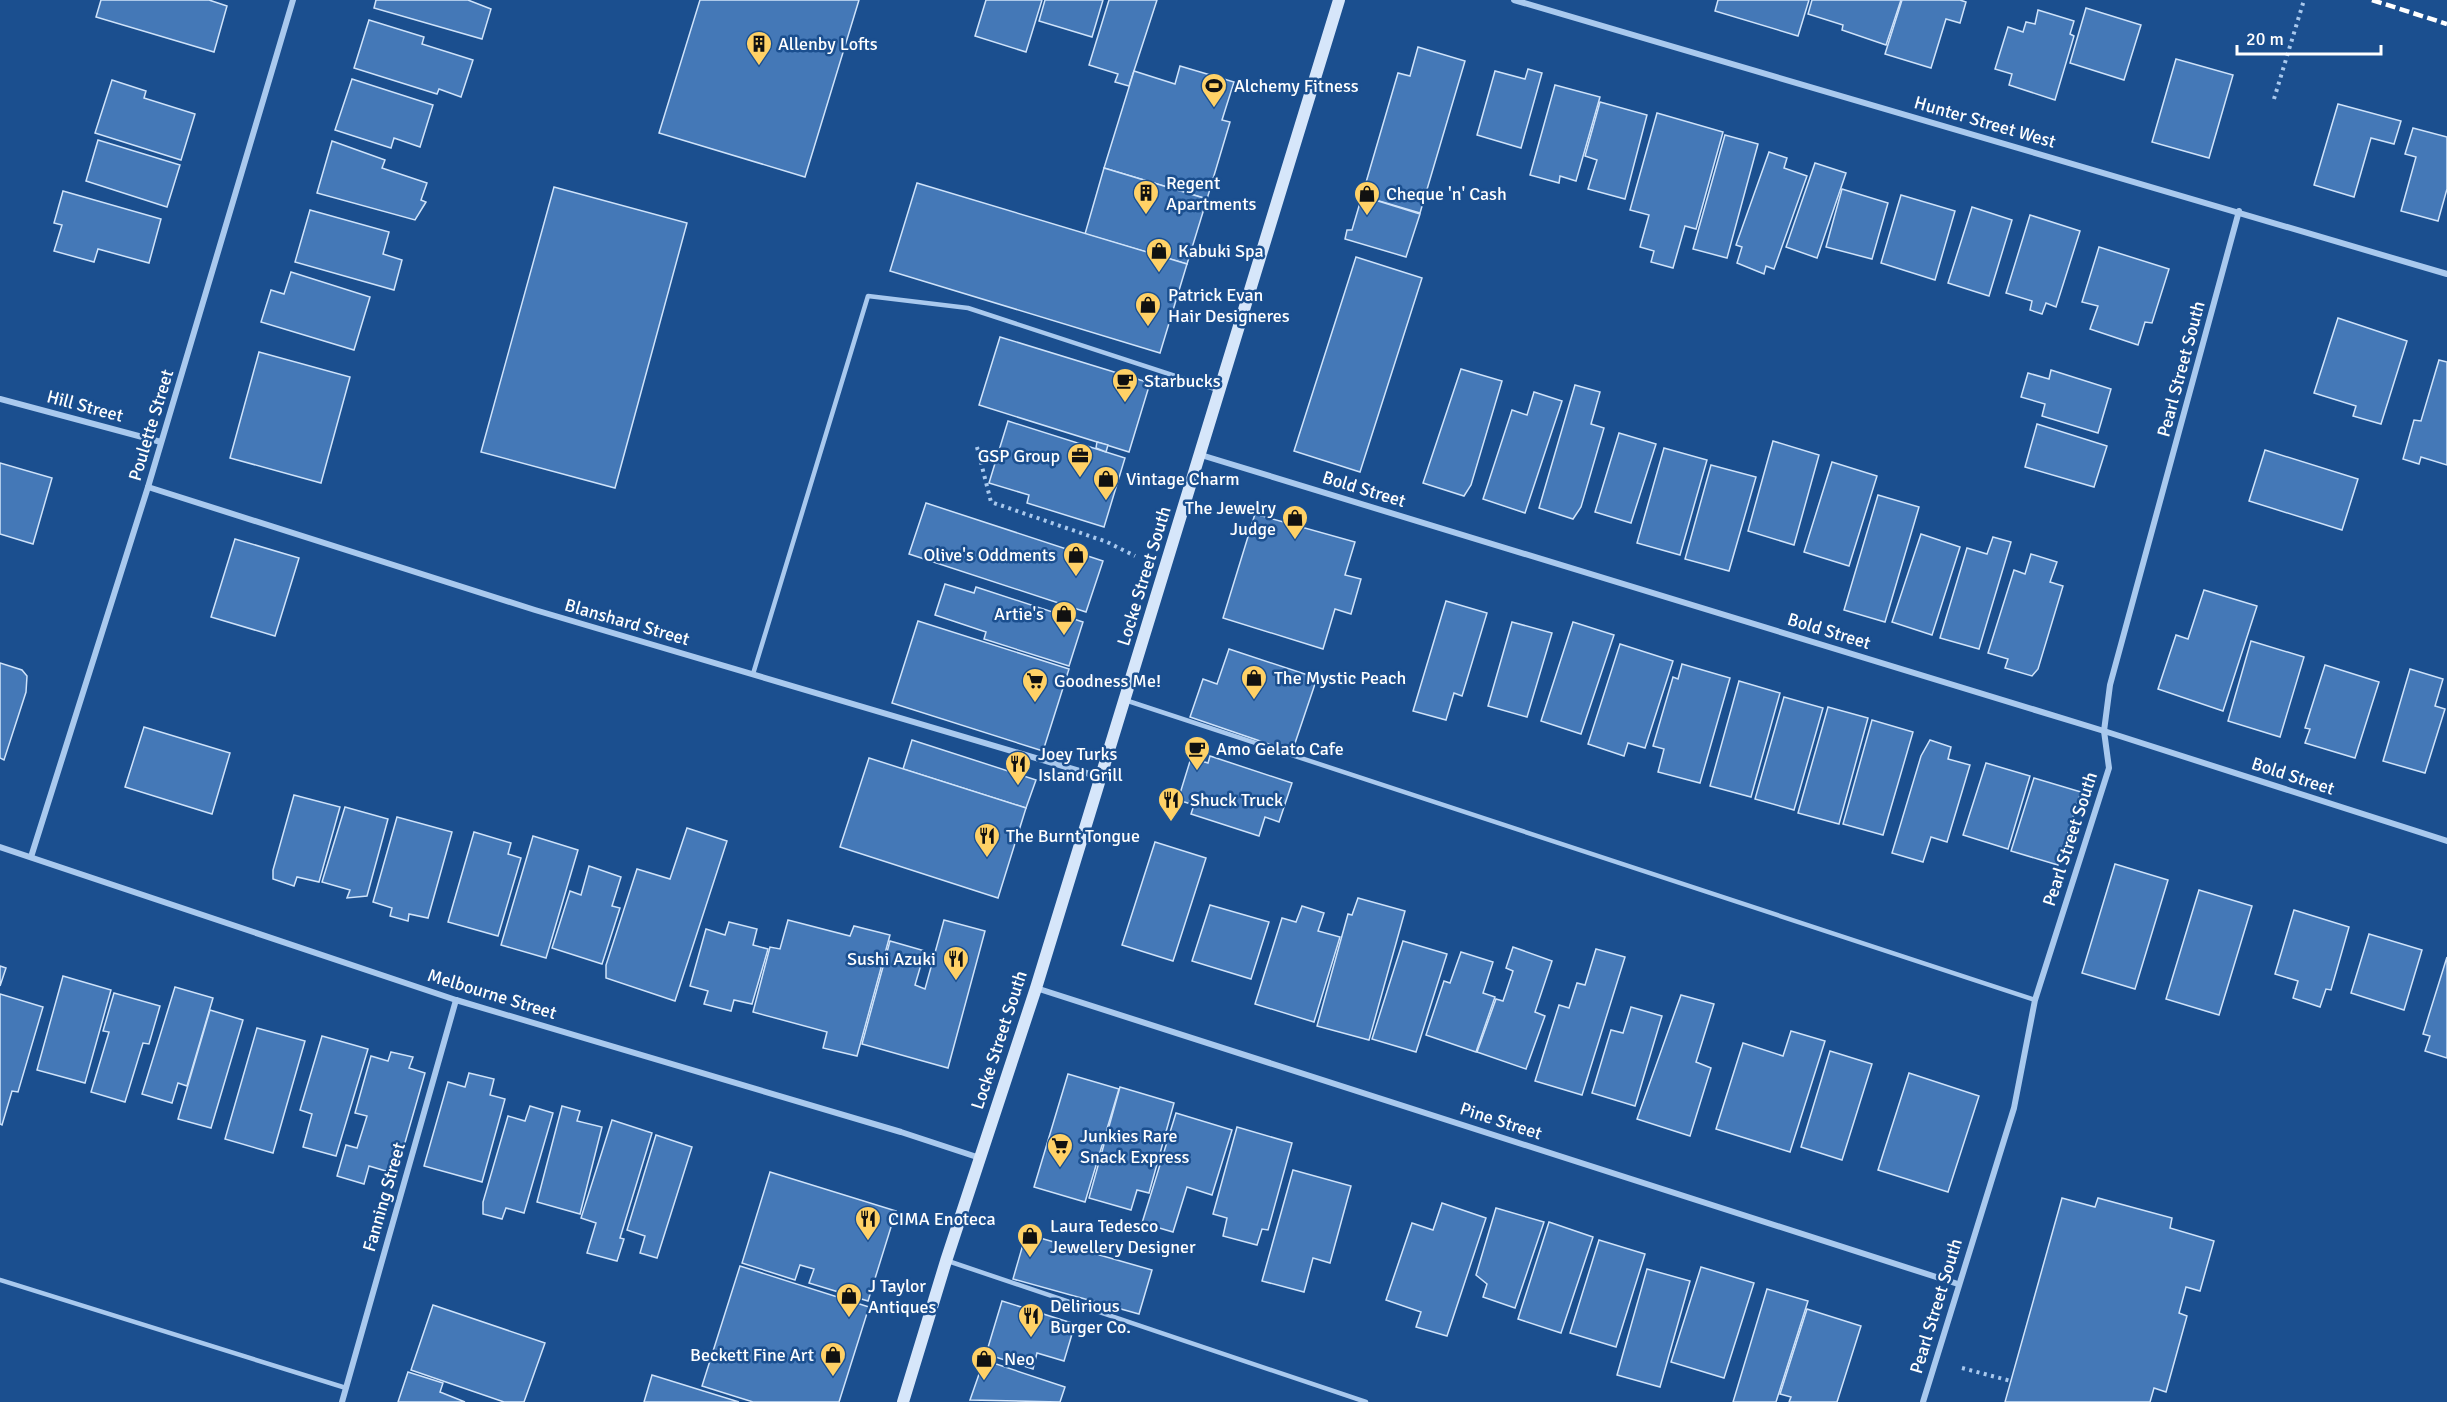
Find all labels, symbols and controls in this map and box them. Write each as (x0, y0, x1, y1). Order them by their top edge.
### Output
scale bar (2237, 18, 2381, 56)
text: 20 m (2246, 28, 2284, 50)
building icon: Allenby Lofts (744, 29, 774, 67)
place label: Allenby Lofts (778, 33, 878, 55)
sports icon: Alchemy Fitness (1199, 71, 1229, 109)
place label: Alchemy Fitness (1234, 75, 1359, 97)
street label: Hunter Street West (1912, 91, 2058, 153)
place label: Regent Apartments (1166, 172, 1256, 215)
building icon: Regent Apartments (1131, 178, 1161, 216)
shop icon: Cheque 'n' Cash (1352, 179, 1382, 217)
place label: Cheque 'n' Cash (1386, 183, 1507, 205)
shop icon: Kabuki Spa (1144, 236, 1174, 274)
place label: Kabuki Spa (1178, 240, 1264, 262)
place label: Patrick Evan Hair Designeres (1168, 284, 1290, 327)
shop icon: Patrick Evan Hair Designeres (1133, 290, 1163, 328)
street label: Pearl Street South (2152, 299, 2210, 439)
cafe icon: Starbucks (1110, 366, 1140, 404)
street label: Poulette Street (124, 367, 178, 483)
place label: Starbucks (1144, 370, 1221, 392)
street label: Hill Street (44, 385, 126, 427)
office icon: GSP Group (1065, 441, 1095, 479)
place label: GSP Group (978, 445, 1060, 467)
shop icon: Vintage Charm (1091, 464, 1121, 502)
street label: Bold Street (1320, 466, 1408, 512)
place label: Vintage Charm (1126, 468, 1240, 490)
place label: The Jewelry Judge (1185, 497, 1277, 540)
shop icon: The Jewelry Judge (1280, 503, 1310, 541)
street label: Locke Street South (1112, 504, 1176, 648)
shop icon: Olive's Oddments (1061, 540, 1091, 578)
place label: Olive's Oddments (923, 544, 1056, 566)
street label: Blanshard Street (562, 594, 692, 650)
shop icon: Artie's (1049, 599, 1079, 637)
place label: Artie's (994, 603, 1044, 625)
street label: Bold Street (1785, 608, 1873, 654)
shop icon: The Mystic Peach (1239, 663, 1269, 701)
supermarket icon: Goodness Me! (1020, 666, 1050, 704)
place label: The Mystic Peach (1274, 667, 1406, 689)
place label: Goodness Me! (1054, 670, 1161, 692)
cafe icon: Amo Gelato Cafe (1182, 734, 1212, 772)
place label: Amo Gelato Cafe (1216, 738, 1344, 760)
place label: Joey Turks Island Grill (1038, 743, 1123, 786)
restaurant icon: Joey Turks Island Grill (1003, 749, 1033, 787)
street label: Bold Street (2249, 752, 2337, 800)
street label: Pearl Street South (2038, 769, 2102, 909)
restaurant icon: Shuck Truck (1156, 785, 1186, 823)
place label: Shuck Truck (1190, 789, 1283, 811)
restaurant icon: The Burnt Tongue (972, 821, 1002, 859)
place label: The Burnt Tongue (1006, 825, 1140, 847)
restaurant icon: Sushi Azuki (941, 944, 971, 982)
place label: Sushi Azuki (847, 948, 936, 970)
street label: Melbourne Street (425, 964, 559, 1024)
street label: Locke Street South (966, 968, 1032, 1112)
street label: Pine Street (1457, 1097, 1545, 1145)
place label: Junkies Rare Snack Express (1080, 1125, 1190, 1168)
supermarket icon: Junkies Rare Snack Express (1045, 1131, 1075, 1169)
street label: Fanning Street (358, 1140, 410, 1254)
restaurant icon: CIMA Enoteca (853, 1204, 883, 1242)
place label: CIMA Enoteca (888, 1208, 996, 1230)
place label: Laura Tedesco Jewellery Designer (1050, 1215, 1196, 1258)
shop icon: Laura Tedesco Jewellery Designer (1015, 1221, 1045, 1259)
street label: Pearl Street South (1905, 1236, 1967, 1376)
place label: J Taylor Antiques (868, 1275, 936, 1318)
shop icon: J Taylor Antiques (834, 1281, 864, 1319)
place label: Delirious Burger Co. (1050, 1295, 1131, 1338)
restaurant icon: Delirious Burger Co. (1016, 1301, 1046, 1339)
shop icon: Beckett Fine Art (818, 1340, 848, 1378)
place label: Beckett Fine Art (690, 1344, 814, 1366)
shop icon: Neo (969, 1344, 999, 1382)
place label: Neo (1004, 1348, 1035, 1370)

